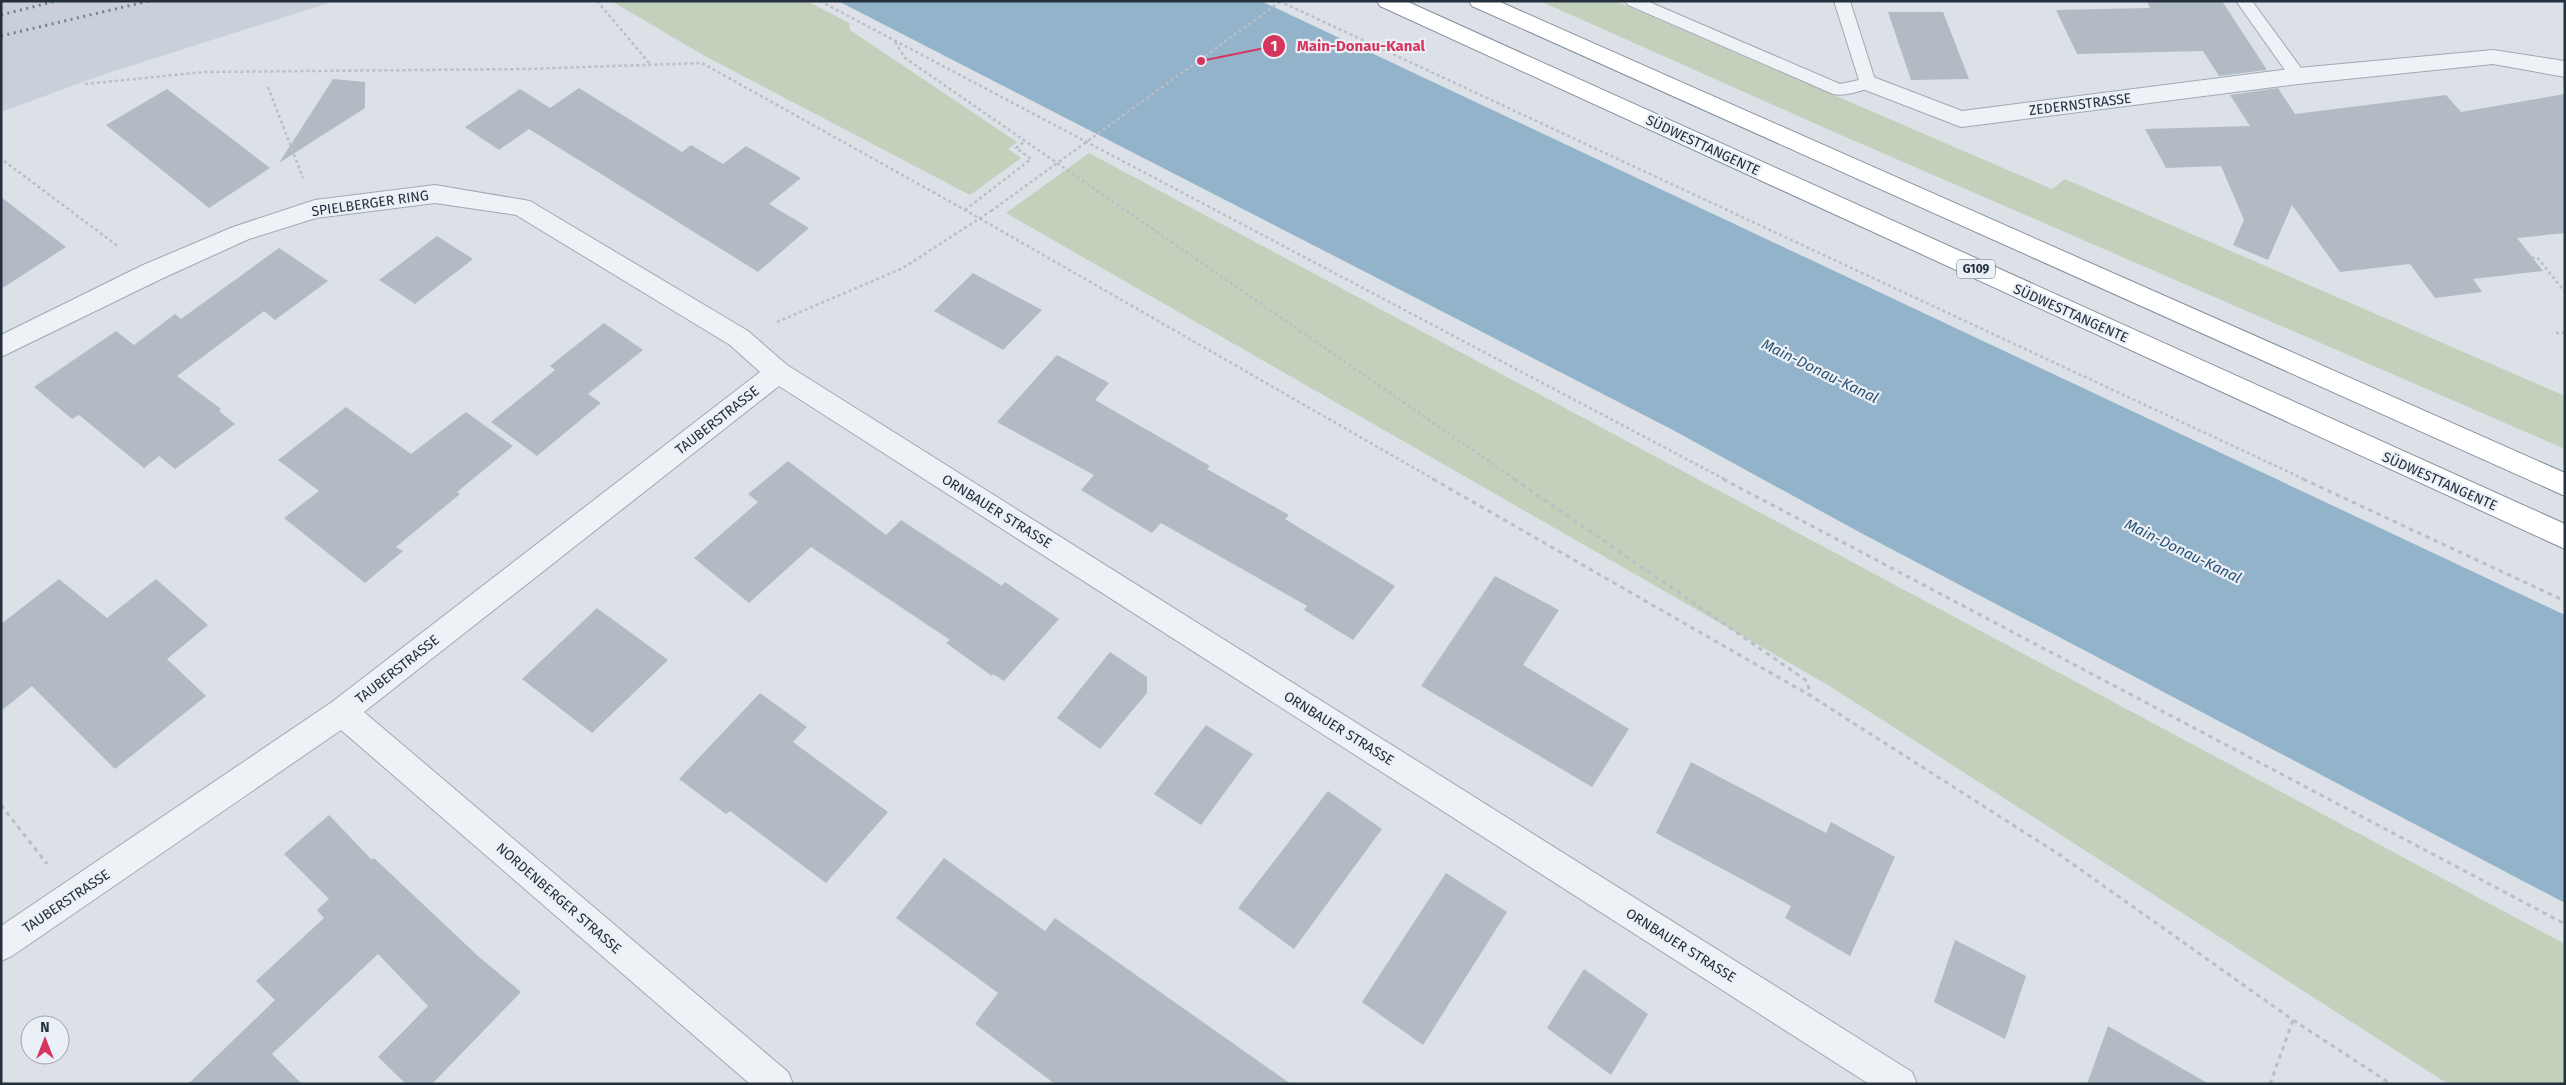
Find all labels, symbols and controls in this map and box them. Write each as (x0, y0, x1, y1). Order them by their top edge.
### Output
callout: Main-Donau-Kanal (1262, 31, 1435, 61)
text: 1 (1271, 37, 1277, 55)
text: Main-Donau-Kanal (1297, 37, 1425, 55)
street label: ZEDERNSTRASSE (2028, 90, 2132, 119)
street label: SÜDWESTTANGENTE (1643, 111, 1763, 179)
street label: SPIELBERGER RING (310, 187, 430, 220)
road number: G109 (1957, 260, 1995, 278)
street label: SÜDWESTTANGENTE (2011, 280, 2131, 346)
water label: Main-Donau-Kanal (1759, 335, 1881, 407)
street label: TAUBERSTRASSE (672, 382, 763, 458)
street label: SÜDWESTTANGENTE (2380, 448, 2500, 514)
street label: ORNBAUER STRASSE (939, 471, 1055, 552)
water label: Main-Donau-Kanal (2122, 515, 2244, 587)
street label: TAUBERSTRASSE (352, 631, 443, 707)
street label: ORNBAUER STRASSE (1281, 688, 1397, 769)
street label: NORDENBERGER STRASSE (493, 839, 625, 957)
street label: TAUBERSTRASSE (19, 866, 113, 937)
street label: ORNBAUER STRASSE (1623, 905, 1739, 986)
north arrow (20, 1015, 70, 1065)
text: N (40, 1019, 50, 1036)

